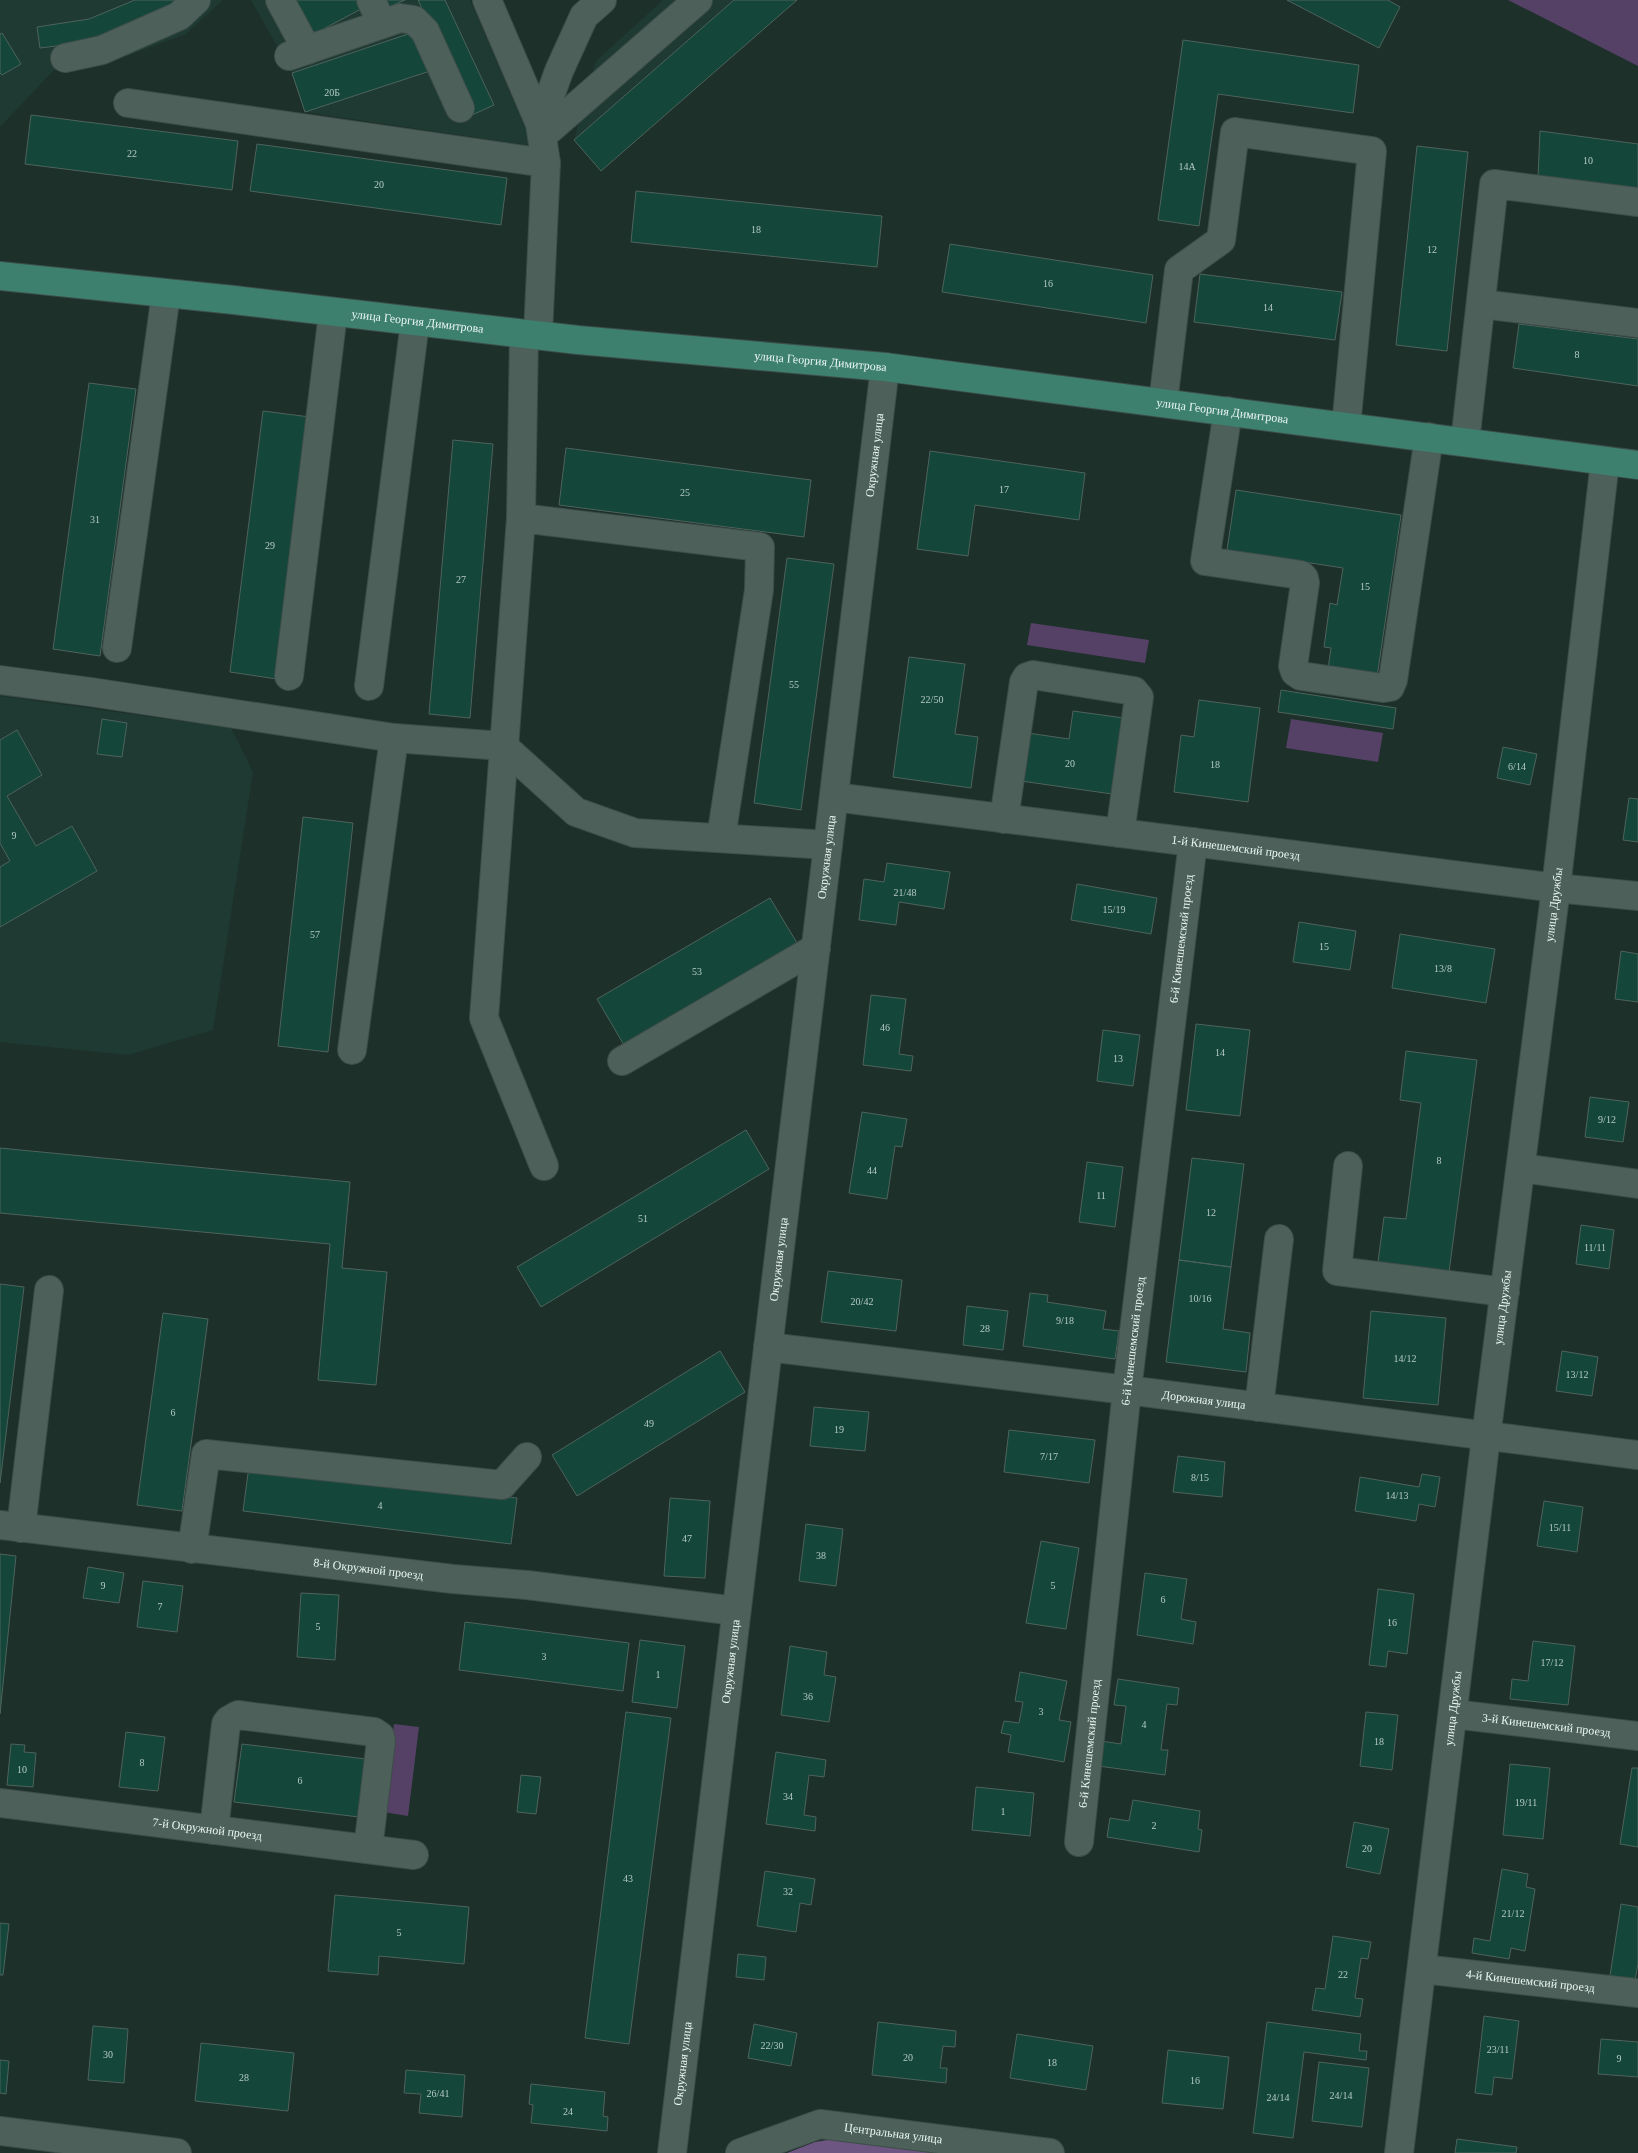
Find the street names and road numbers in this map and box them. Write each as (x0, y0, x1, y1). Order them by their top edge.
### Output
street label: улица Георгия Димитрова (351, 307, 485, 336)
street label: улица Георгия Димитрова (754, 349, 888, 374)
street label: улица Георгия Димитрова (1156, 395, 1290, 427)
street label: Окружная улица (863, 412, 887, 498)
street label: Окружная улица (815, 814, 839, 900)
street label: 1-й Кинешемский проезд (1171, 833, 1301, 863)
street label: улица Дружбы (1542, 867, 1565, 943)
street label: 6-й Кинешемский проезд (1167, 874, 1196, 1004)
street label: Окружная улица (767, 1216, 791, 1302)
street label: улица Дружбы (1491, 1269, 1514, 1345)
street label: 6-й Кинешемский проезд (1118, 1276, 1148, 1406)
street label: Дорожная улица (1161, 1388, 1247, 1412)
street label: 8-й Окружной проезд (313, 1555, 424, 1582)
street label: Окружная улица (719, 1618, 743, 1704)
street label: улица Дружбы (1442, 1670, 1465, 1746)
street label: 6-й Кинешемский проезд (1076, 1678, 1103, 1809)
street label: 3-й Кинешемский проезд (1481, 1711, 1611, 1740)
street label: 7-й Окружной проезд (152, 1815, 263, 1843)
street label: 4-й Кинешемский проезд (1465, 1967, 1595, 1995)
street label: Окружная улица (671, 2020, 695, 2106)
street label: Центральная улица (844, 2120, 944, 2146)

